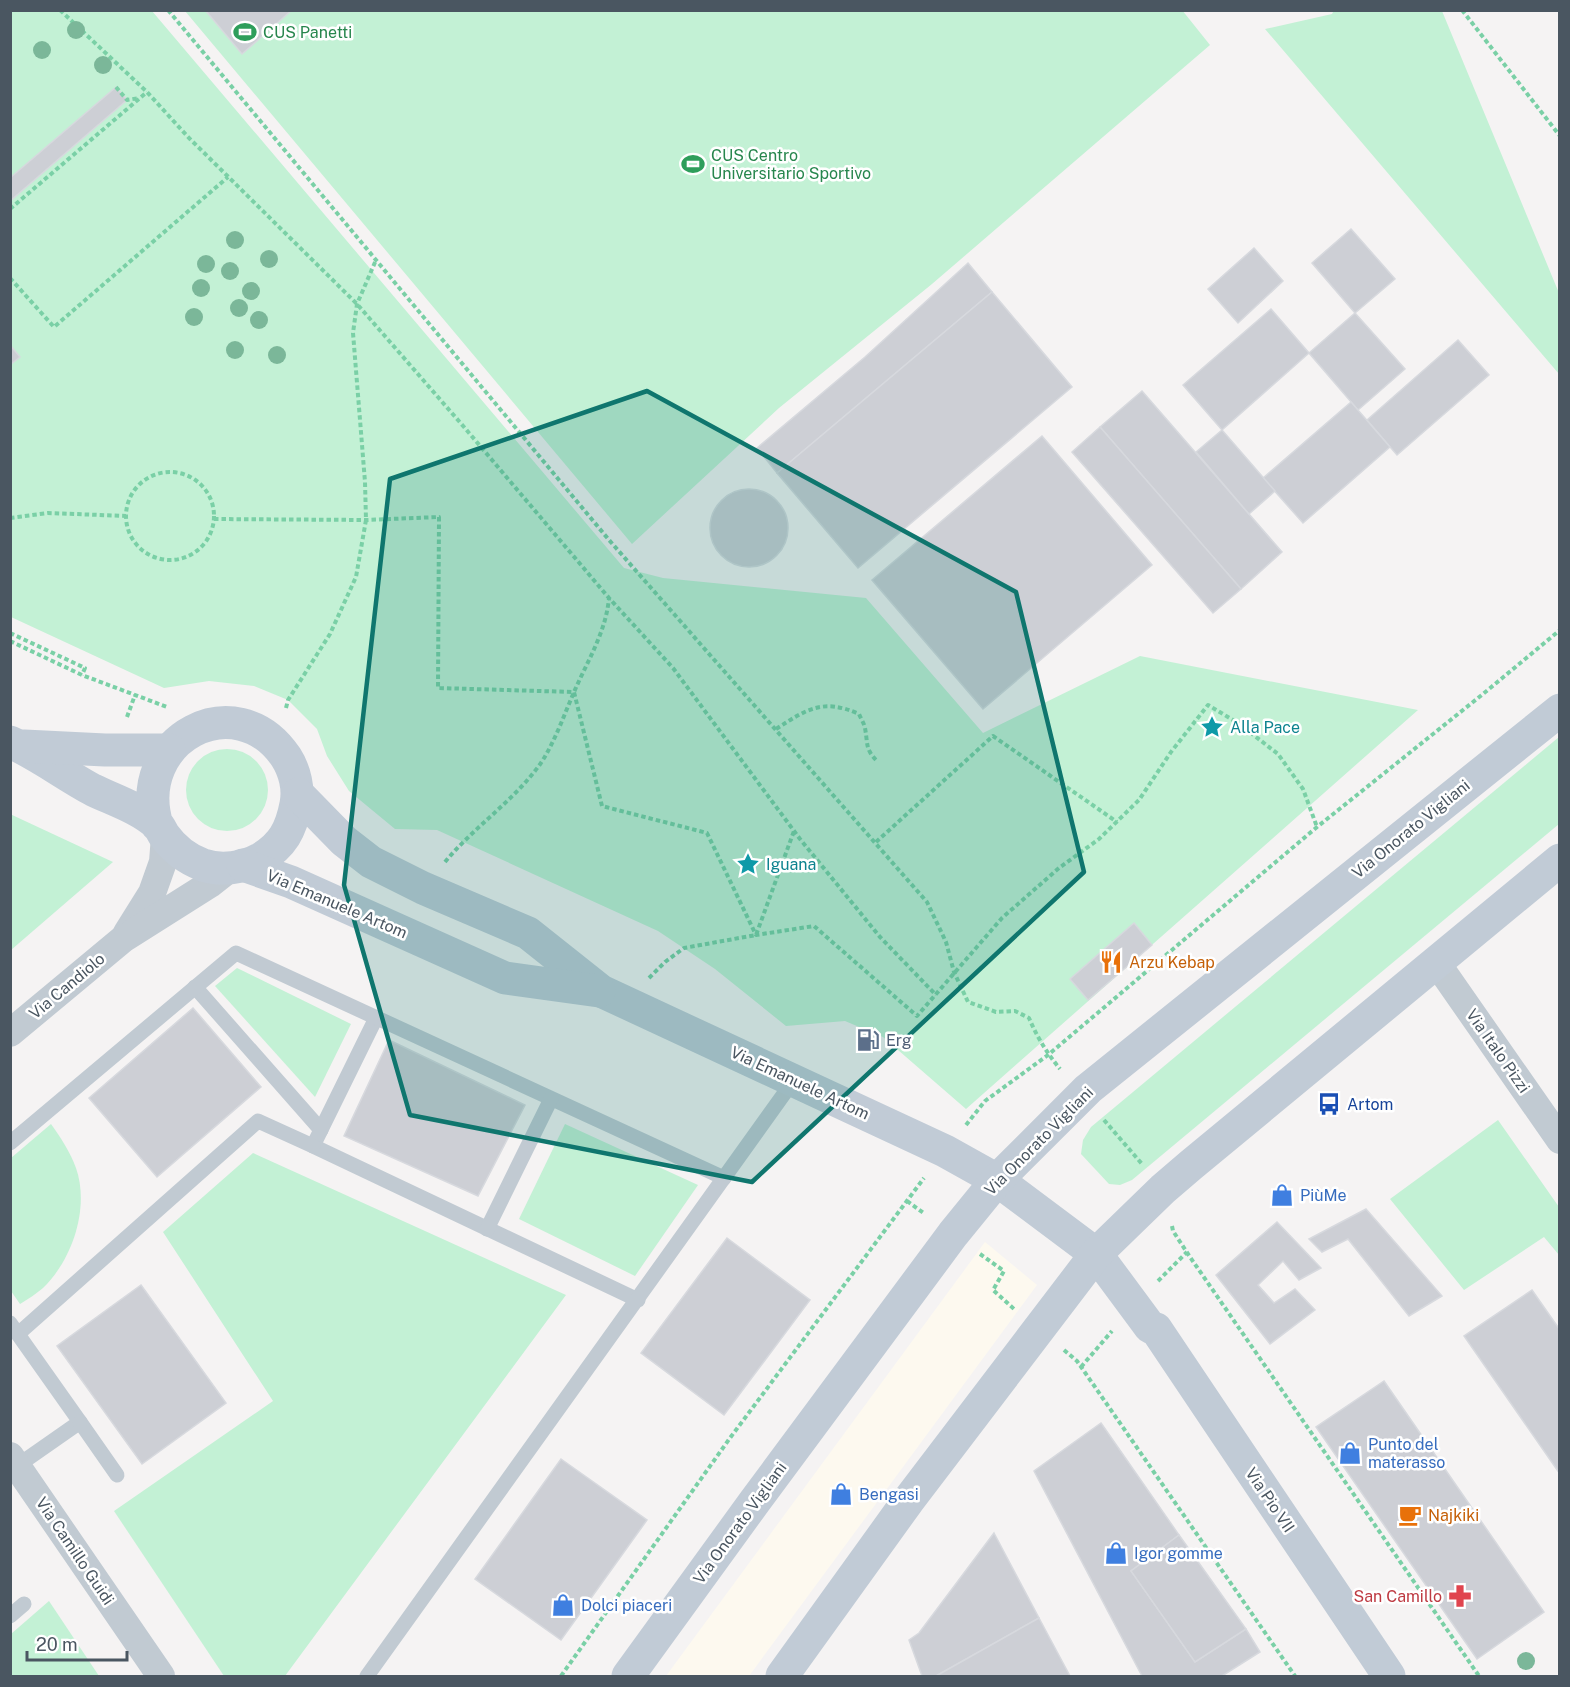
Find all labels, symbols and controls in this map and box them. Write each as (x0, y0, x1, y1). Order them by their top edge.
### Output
sports icon: CUS Panetti (232, 19, 258, 45)
place label: CUS Panetti (263, 23, 352, 42)
place label: CUS Centro Universitario Sportivo (711, 146, 871, 183)
sports icon: CUS Centro Universitario Sportivo (680, 151, 706, 177)
place icon: Alla Pace (1199, 714, 1225, 740)
place label: Alla Pace (1230, 718, 1300, 737)
street label: Via Onorato Vigliani (1348, 776, 1474, 882)
place icon: Iguana (735, 851, 761, 877)
place label: Iguana (766, 855, 816, 874)
street label: Via Emanuele Artom (264, 866, 410, 942)
street label: Via Candiolo (25, 949, 109, 1023)
restaurant icon: Arzu Kebap (1098, 949, 1124, 975)
place label: Arzu Kebap (1129, 953, 1215, 972)
street label: Via Italo Pizzi (1462, 1005, 1534, 1097)
fuel station icon: Erg (855, 1027, 881, 1053)
place label: Erg (886, 1031, 912, 1050)
street label: Via Emanuele Artom (728, 1042, 872, 1124)
street label: Via Onorato Vigliani (981, 1083, 1097, 1199)
bus stop icon: Artom (1316, 1091, 1342, 1117)
place label: Artom (1347, 1095, 1393, 1114)
shop icon: PiùMe (1269, 1182, 1295, 1208)
place label: PiùMe (1300, 1186, 1347, 1205)
place label: Punto del materasso (1368, 1435, 1445, 1472)
shop icon: Punto del materasso (1337, 1440, 1363, 1466)
street label: Via Onorato Vigliani (689, 1458, 791, 1588)
street label: Via Pio VII (1241, 1464, 1299, 1536)
shop icon: Bengasi (828, 1481, 854, 1507)
place label: Bengasi (859, 1485, 919, 1504)
street label: Via Camillo Guidi (32, 1494, 118, 1608)
cafe icon: Najkiki (1397, 1502, 1423, 1528)
place label: Najkiki (1428, 1506, 1479, 1525)
shop icon: Igor gomme (1103, 1540, 1129, 1566)
place label: Igor gomme (1134, 1544, 1223, 1563)
pharmacy icon: San Camillo (1447, 1583, 1473, 1609)
place label: San Camillo (1354, 1587, 1442, 1606)
shop icon: Dolci piaceri (550, 1592, 576, 1618)
place label: Dolci piaceri (581, 1596, 672, 1615)
scale bar (27, 1624, 128, 1662)
text: 20 m (36, 1634, 78, 1655)

